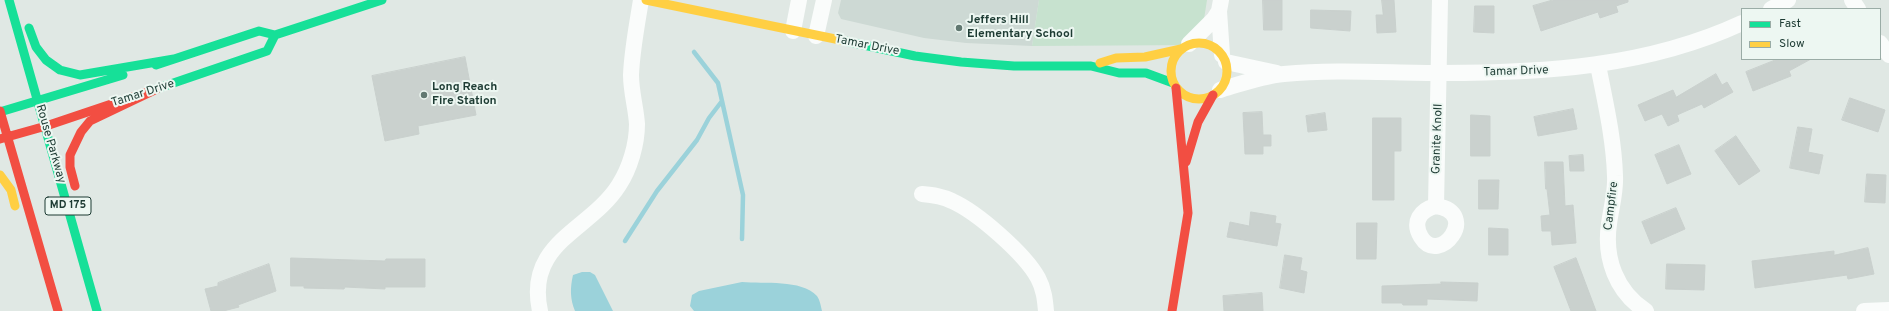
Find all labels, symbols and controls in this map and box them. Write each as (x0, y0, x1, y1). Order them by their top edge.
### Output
legend (1741, 8, 1881, 60)
place label: Jeffers Hill Elementary School (967, 14, 1073, 42)
text: Fast (1779, 16, 1801, 32)
marker: Jeffers Hill Elementary School (954, 23, 964, 33)
street label: Tamar Drive (834, 33, 900, 59)
text: Slow (1779, 36, 1805, 52)
street label: Tamar Drive (1483, 64, 1549, 80)
street label: Tamar Drive (110, 77, 176, 111)
place label: Long Reach Fire Station (432, 81, 497, 109)
marker: Long Reach Fire Station (419, 90, 429, 100)
street label: Rouse Parkway (32, 103, 68, 185)
street label: Granite Knoll (1430, 104, 1446, 174)
street label: Campfire (1602, 181, 1622, 231)
road number: MD 175 (45, 197, 91, 215)

